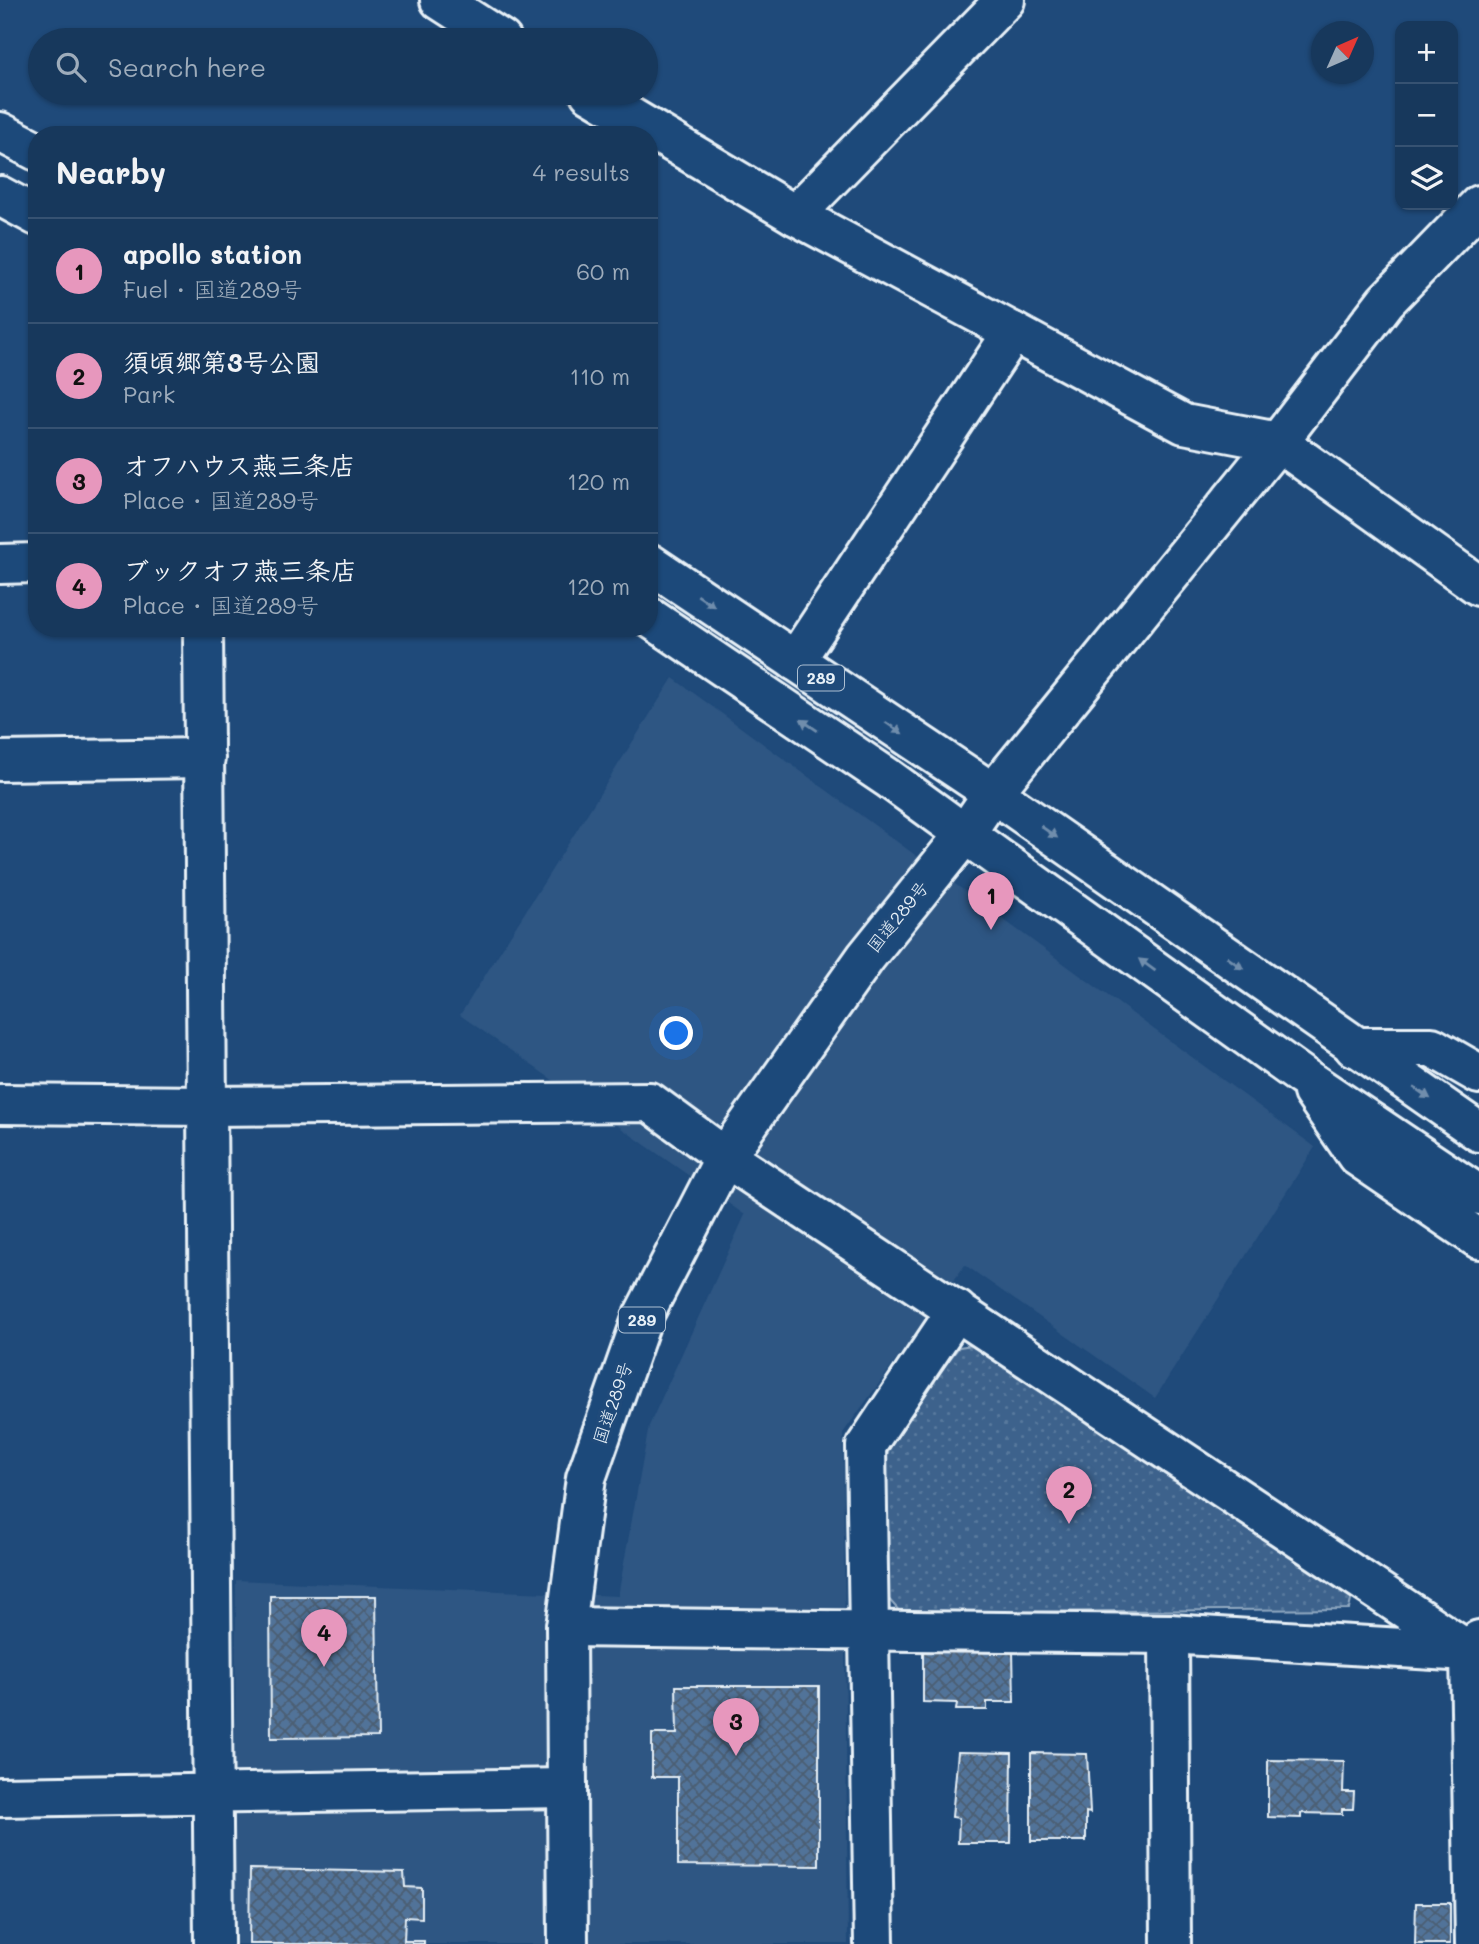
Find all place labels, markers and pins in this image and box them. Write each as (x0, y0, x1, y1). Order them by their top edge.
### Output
pin: 1 (968, 872, 1014, 930)
pin: 2 (1046, 1466, 1092, 1524)
pin: 4 (301, 1609, 347, 1667)
pin: 3 (713, 1698, 759, 1756)

